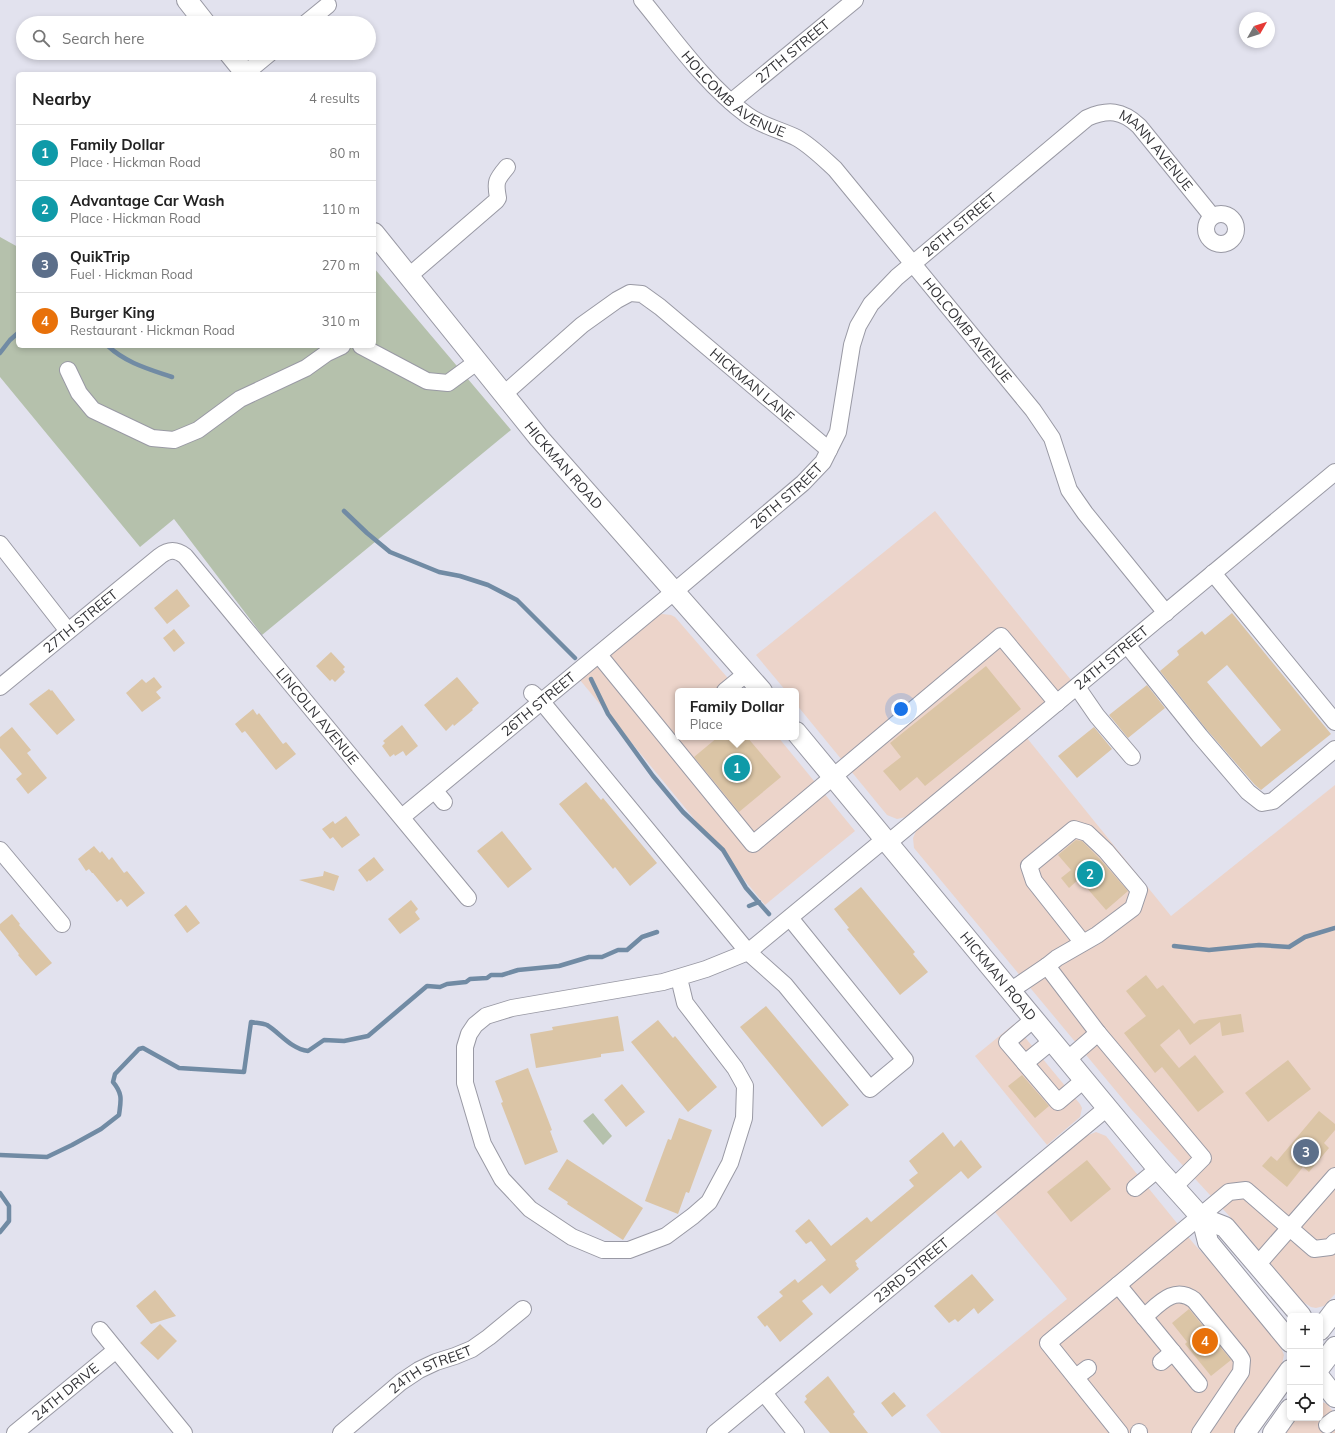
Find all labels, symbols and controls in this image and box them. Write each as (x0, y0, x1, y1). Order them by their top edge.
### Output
north arrow (1239, 12, 1275, 48)
street label: 27TH STREET (752, 15, 834, 87)
search box (16, 16, 376, 60)
icon: search (30, 27, 52, 49)
text: Search here (62, 29, 144, 48)
street label: HOLCOMB AVENUE (677, 47, 788, 141)
text: Nearby (32, 88, 91, 109)
text: 4 results (309, 90, 360, 106)
street label: MANN AVENUE (1116, 105, 1197, 194)
text: Family Dollar (70, 135, 165, 154)
text: 1 (41, 145, 49, 161)
text: 80 m (330, 145, 360, 161)
text: Place · Hickman Road (70, 154, 201, 170)
street label: 26TH STREET (919, 188, 1001, 261)
text: Advantage Car Wash (70, 191, 225, 210)
text: 2 (41, 201, 49, 217)
text: 110 m (322, 201, 360, 217)
text: Place · Hickman Road (70, 210, 201, 226)
text: QuikTrip (70, 247, 130, 266)
text: 3 (41, 257, 49, 273)
text: 270 m (322, 257, 360, 273)
text: Fuel · Hickman Road (70, 266, 193, 282)
street label: HOLCOMB AVENUE (919, 274, 1016, 386)
text: Burger King (70, 303, 155, 322)
text: 4 (41, 313, 49, 329)
text: 310 m (322, 313, 360, 329)
text: Restaurant · Hickman Road (70, 322, 235, 338)
street label: HICKMAN LANE (706, 344, 798, 426)
street label: HICKMAN ROAD (521, 418, 607, 513)
street label: 26TH STREET (746, 459, 827, 533)
street label: 27TH STREET (40, 585, 122, 657)
street label: 24TH STREET (1070, 621, 1152, 694)
street label: LINCOLN AVENUE (272, 664, 363, 768)
street label: 26TH STREET (498, 668, 580, 740)
popup (675, 688, 799, 740)
text: Family Dollar (690, 697, 784, 716)
your location (891, 699, 911, 719)
text: Place (690, 716, 722, 732)
pin: 1 (724, 753, 750, 783)
pin: 2 (1077, 859, 1103, 889)
street label: HICKMAN ROAD (956, 928, 1040, 1024)
pin: 3 (1293, 1137, 1319, 1167)
street label: 23RD STREET (870, 1234, 953, 1307)
map controls (1287, 1313, 1323, 1421)
button: + (1287, 1313, 1323, 1349)
pin: 4 (1192, 1326, 1218, 1356)
street label: 24TH STREET (385, 1341, 475, 1397)
button: − (1287, 1349, 1323, 1385)
street label: 24TH DRIVE (28, 1359, 102, 1425)
button: locate (1287, 1385, 1323, 1421)

